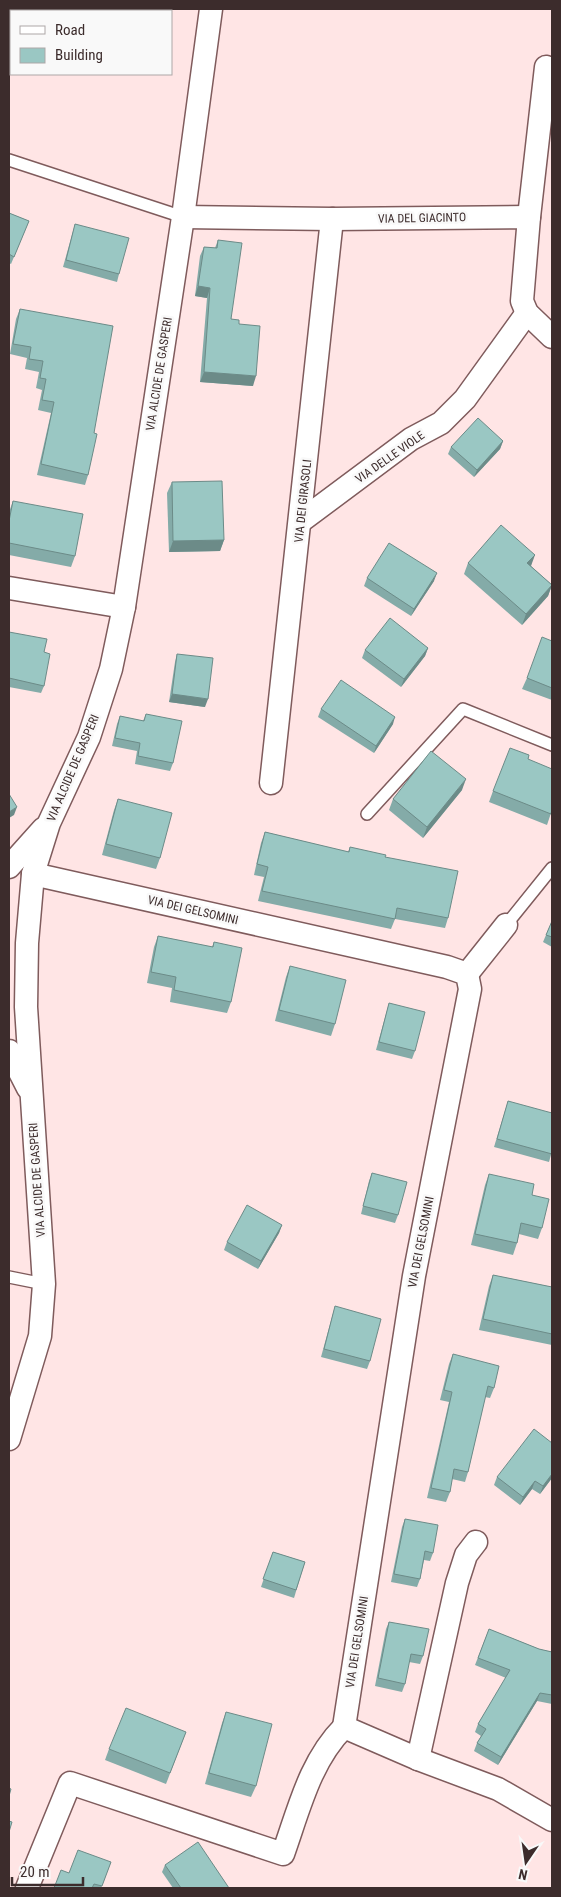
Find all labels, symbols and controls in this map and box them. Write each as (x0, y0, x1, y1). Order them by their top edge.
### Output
legend (10, 10, 172, 75)
text: Road (55, 21, 85, 39)
text: Building (55, 46, 103, 64)
street label: VIA DEL GIACINTO (378, 210, 466, 226)
street label: VIA ALCIDE DE GASPERI (143, 316, 175, 432)
street label: VIA DELLE VIOLE (353, 428, 427, 486)
street label: VIA DEI GIRASOLI (292, 459, 314, 543)
street label: VIA ALCIDE DE GASPERI (44, 712, 102, 824)
street label: VIA DEI GELSOMINI (146, 893, 240, 927)
street label: VIA ALCIDE DE GASPERI (26, 1122, 48, 1238)
street label: VIA DEI GELSOMINI (405, 1195, 437, 1289)
street label: VIA DEI GELSOMINI (343, 1595, 371, 1689)
north arrow (501, 1837, 551, 1887)
scale bar (12, 1854, 84, 1886)
text: 20 m (20, 1863, 50, 1881)
text: N (517, 1866, 529, 1883)

